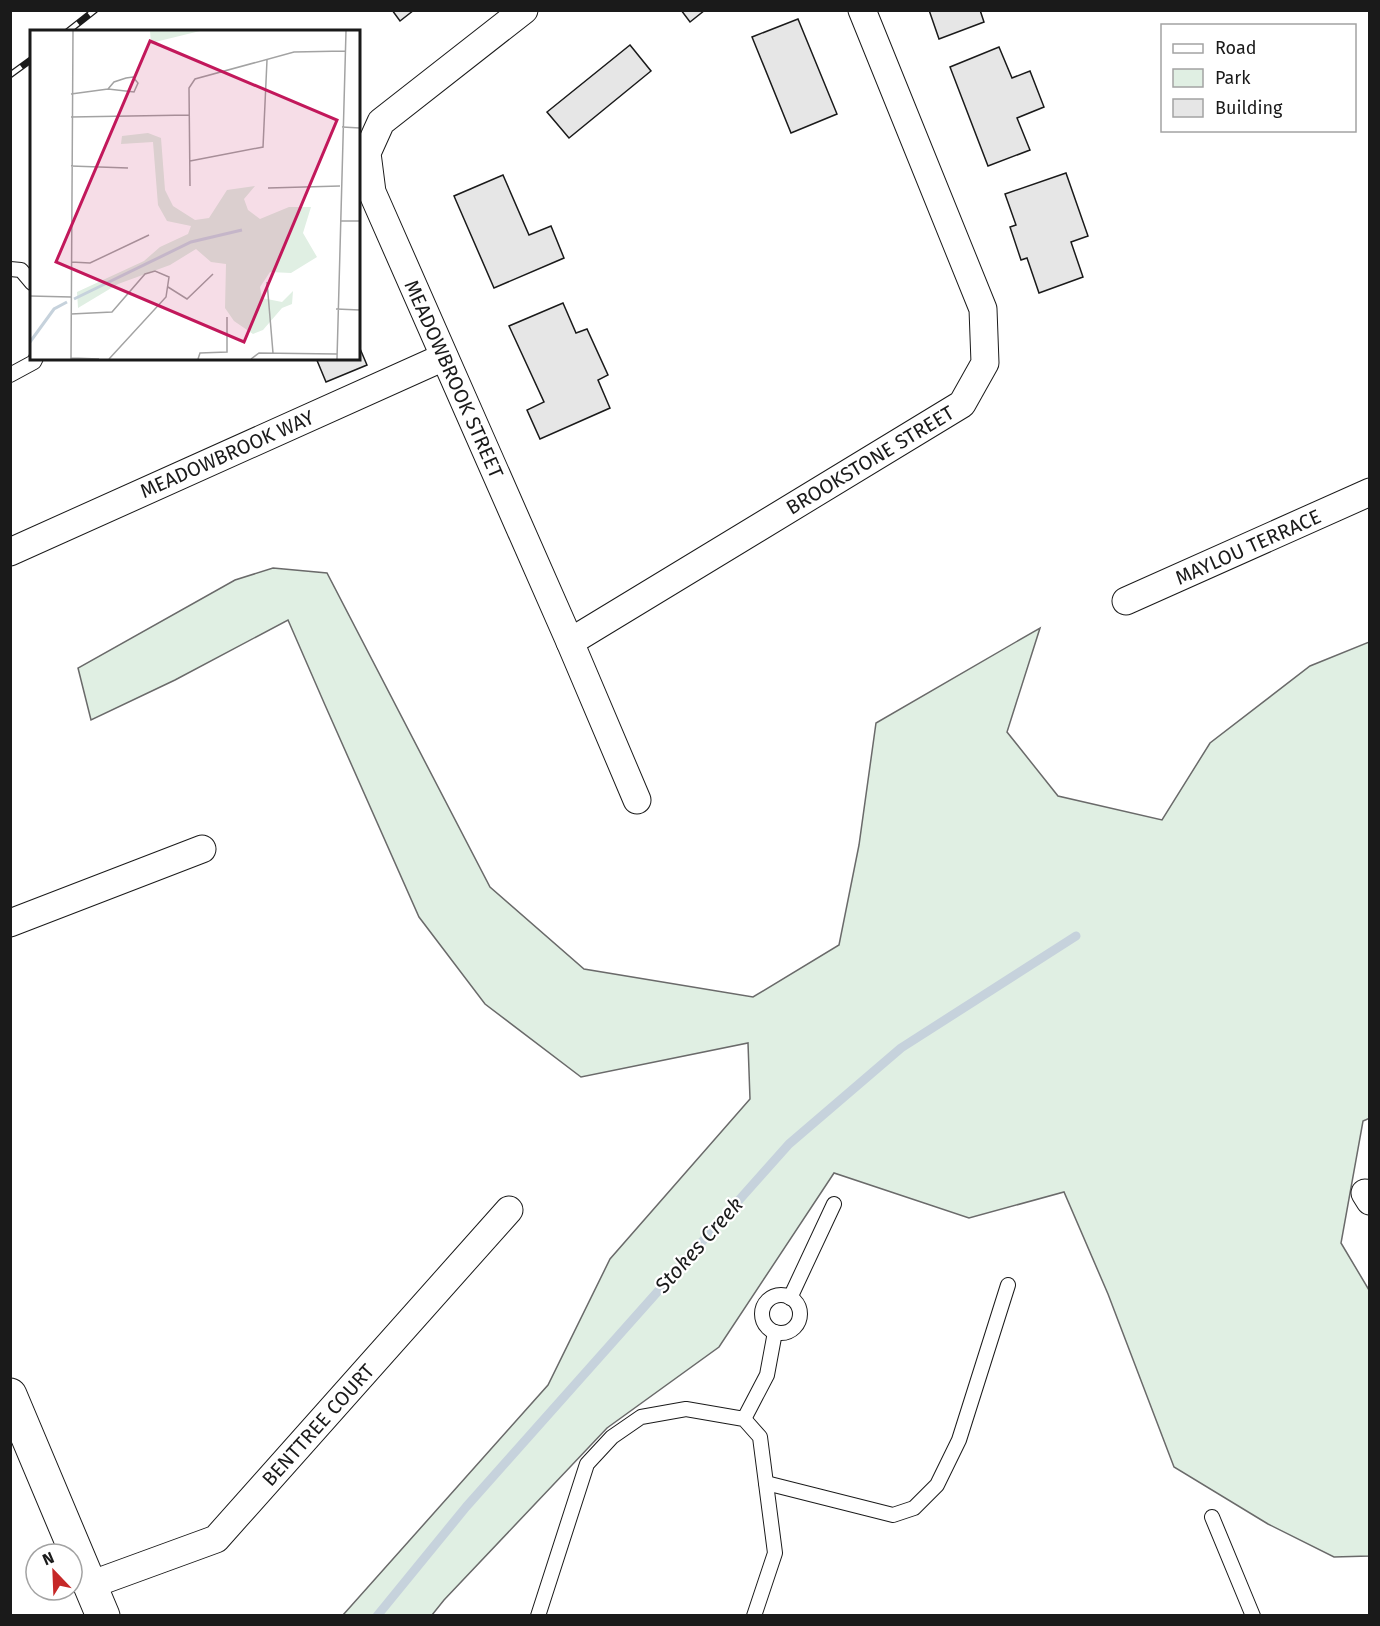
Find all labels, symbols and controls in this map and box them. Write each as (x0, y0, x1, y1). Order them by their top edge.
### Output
legend (1161, 24, 1356, 132)
inset map (30, 30, 360, 360)
text: Road (1215, 37, 1257, 59)
text: Park (1215, 67, 1251, 89)
text: Building (1215, 97, 1283, 119)
street label: MEADOWBROOK STREET (399, 276, 509, 482)
street label: BROOKSTONE STREET (782, 400, 959, 520)
street label: MEADOWBROOK WAY (136, 405, 318, 503)
street label: MAYLOU TERRACE (1171, 504, 1325, 590)
water label: Stokes Creek (649, 1192, 749, 1299)
street label: BENTTREE COURT (257, 1359, 380, 1491)
north arrow (24, 1542, 84, 1602)
text: N (40, 1548, 57, 1569)

